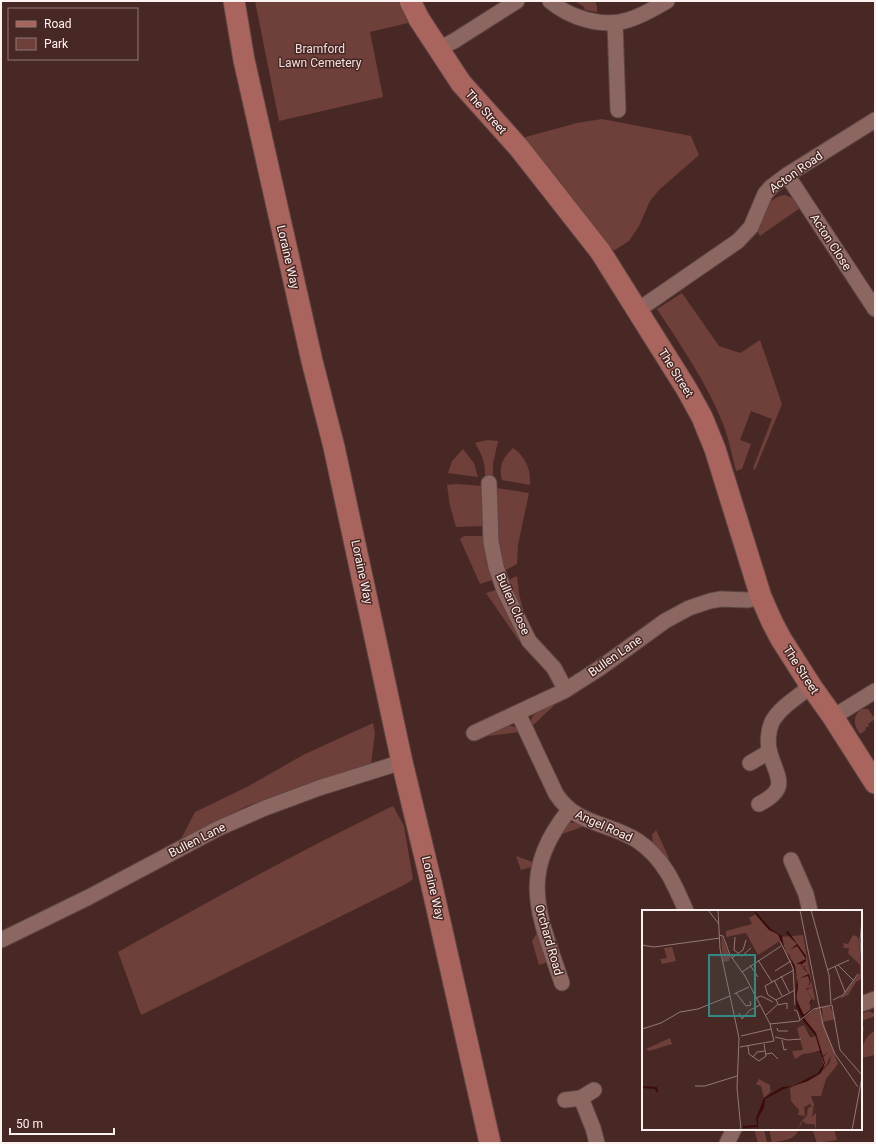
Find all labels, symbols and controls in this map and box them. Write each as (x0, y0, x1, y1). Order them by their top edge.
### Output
legend (8, 8, 138, 60)
text: Road (44, 17, 72, 31)
text: Park (44, 37, 69, 51)
park label: Bramford Lawn Cemetery (279, 42, 362, 70)
street label: The Street (462, 87, 510, 137)
street label: Acton Road (767, 149, 825, 195)
street label: Acton Close (808, 211, 854, 273)
street label: Loraine Way (274, 224, 302, 291)
street label: The Street (656, 346, 696, 400)
street label: Loraine Way (348, 539, 376, 606)
street label: Bullen Close (493, 571, 533, 637)
street label: Bullen Lane (586, 633, 644, 679)
street label: The Street (780, 643, 822, 697)
street label: Angel Road (573, 807, 635, 845)
street label: Bullen Lane (166, 820, 228, 860)
street label: Loraine Way (419, 855, 447, 922)
street label: Orchard Road (532, 903, 566, 977)
inset map (642, 910, 862, 1130)
scale bar (10, 1110, 114, 1136)
text: 50 m (16, 1117, 43, 1131)

